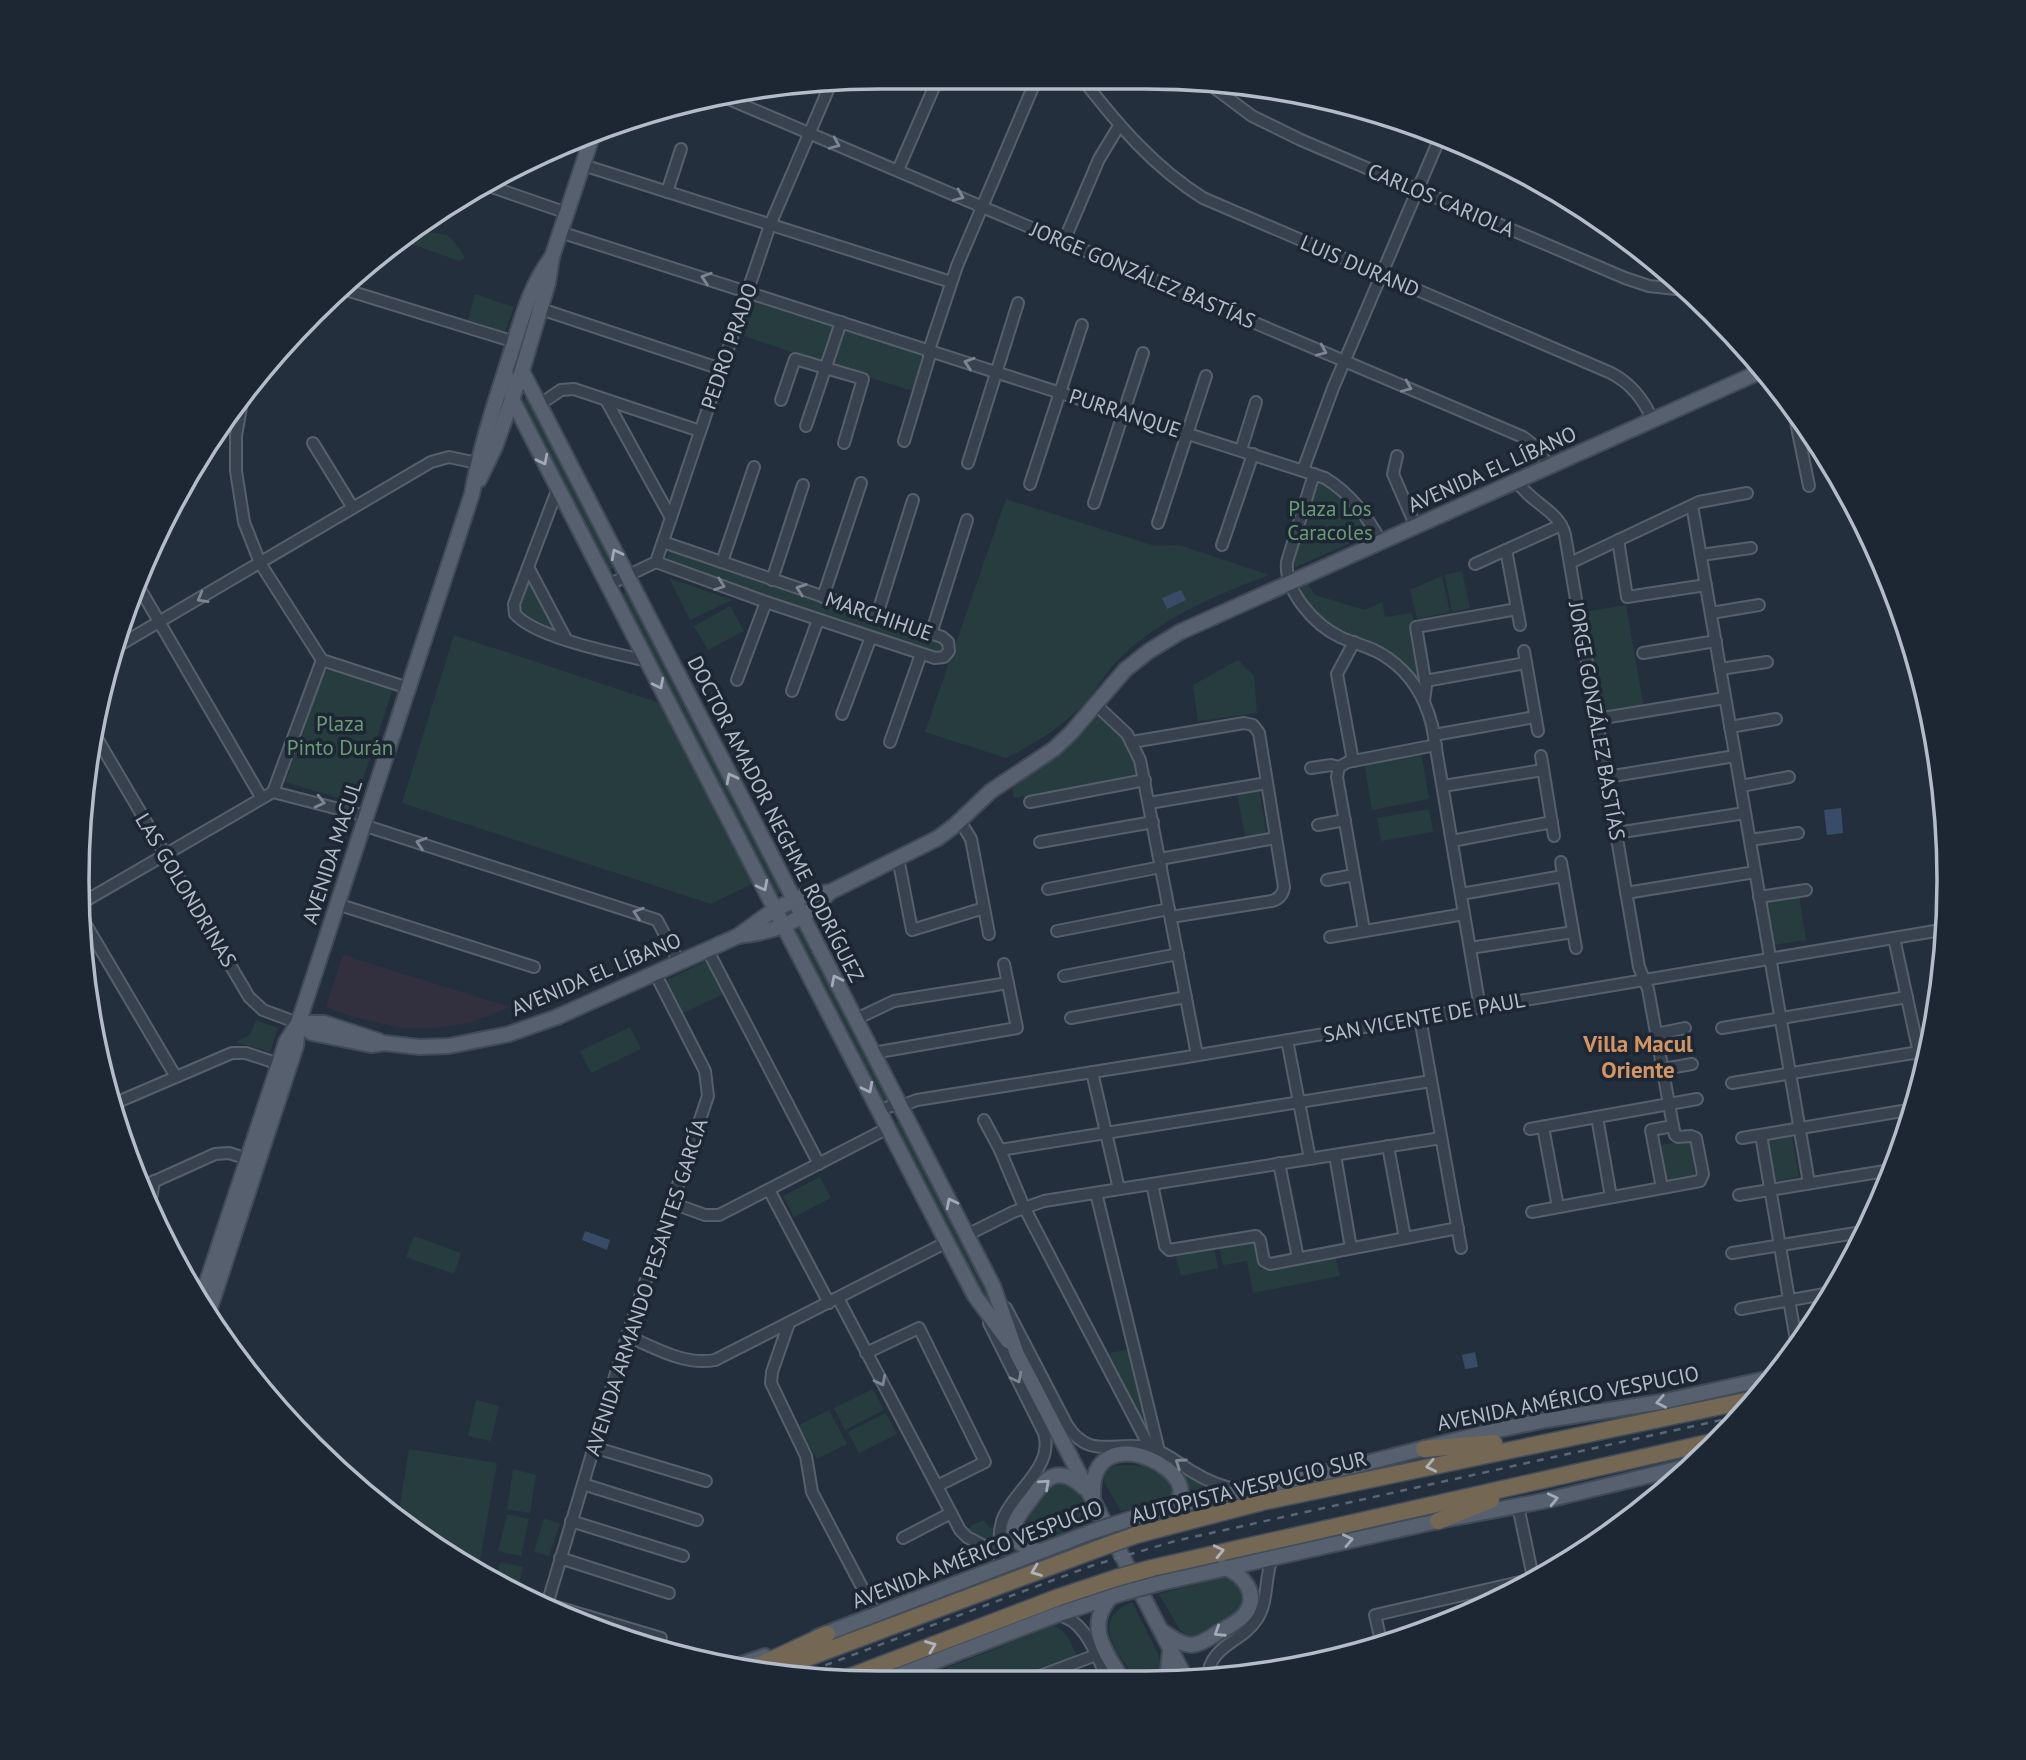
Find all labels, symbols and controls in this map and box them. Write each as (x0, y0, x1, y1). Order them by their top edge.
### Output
one-way arrow (828, 135, 840, 149)
street label: CARLOS CARIOLA (1364, 157, 1519, 243)
one-way arrow (952, 188, 964, 202)
street label: JORGE GONZÁLEZ BASTÍAS (1026, 215, 1259, 335)
street label: LUIS DURAND (1296, 229, 1424, 303)
one-way arrow (700, 272, 712, 287)
street label: PEDRO PRADO (695, 279, 763, 413)
one-way arrow (1314, 343, 1327, 357)
one-way arrow (963, 357, 975, 371)
one-way arrow (1400, 379, 1412, 393)
street label: PURRANQUE (1066, 382, 1184, 444)
street label: AVENIDA EL LÍBANO (1403, 420, 1581, 518)
one-way arrow (535, 453, 549, 465)
park label: Plaza Los Caracoles (1287, 495, 1373, 546)
one-way arrow (611, 549, 624, 561)
one-way arrow (713, 577, 725, 591)
one-way arrow (795, 583, 807, 597)
street label: MARCHIHUE (822, 585, 936, 647)
one-way arrow (196, 589, 209, 602)
street label: JORGE GONZÁLEZ BASTÍAS (1563, 599, 1631, 842)
street label: DOCTOR AMADOR NEGHME RODRÍGUEZ (682, 651, 870, 987)
one-way arrow (650, 676, 664, 689)
park label: Plaza Pinto Durán (287, 710, 393, 761)
one-way arrow (726, 773, 740, 785)
street label: AVENIDA MACUL (296, 776, 368, 927)
one-way arrow (314, 794, 326, 808)
street label: LAS GOLONDRINAS (129, 808, 243, 972)
one-way arrow (416, 837, 428, 852)
one-way arrow (755, 879, 769, 891)
one-way arrow (632, 907, 645, 921)
street label: AVENIDA EL LÍBANO (507, 926, 685, 1022)
one-way arrow (830, 975, 844, 987)
street label: SAN VICENTE DE PAUL (1321, 986, 1527, 1048)
district label: Villa Macul Oriente (1582, 1029, 1693, 1084)
one-way arrow (859, 1081, 873, 1093)
street label: AVENIDA ARMANDO PESANTES GARCÍA (579, 1114, 714, 1459)
one-way arrow (946, 1198, 959, 1210)
street label: AVENIDA AMÉRICO VESPUCIO (1435, 1359, 1701, 1437)
one-way arrow (1008, 1371, 1022, 1384)
one-way arrow (872, 1373, 886, 1386)
one-way arrow (1655, 1394, 1667, 1409)
street label: AUTOPISTA VESPUCIO SUR (1128, 1445, 1370, 1529)
one-way arrow (1425, 1457, 1437, 1472)
one-way arrow (1175, 1459, 1188, 1471)
one-way arrow (1037, 1480, 1050, 1492)
one-way arrow (1547, 1493, 1559, 1507)
street label: AVENIDA AMÉRICO VESPUCIO (848, 1494, 1106, 1614)
one-way arrow (1342, 1534, 1354, 1549)
one-way arrow (1213, 1545, 1225, 1560)
one-way arrow (1030, 1563, 1042, 1577)
one-way arrow (1214, 1624, 1227, 1636)
one-way arrow (924, 1641, 936, 1655)

